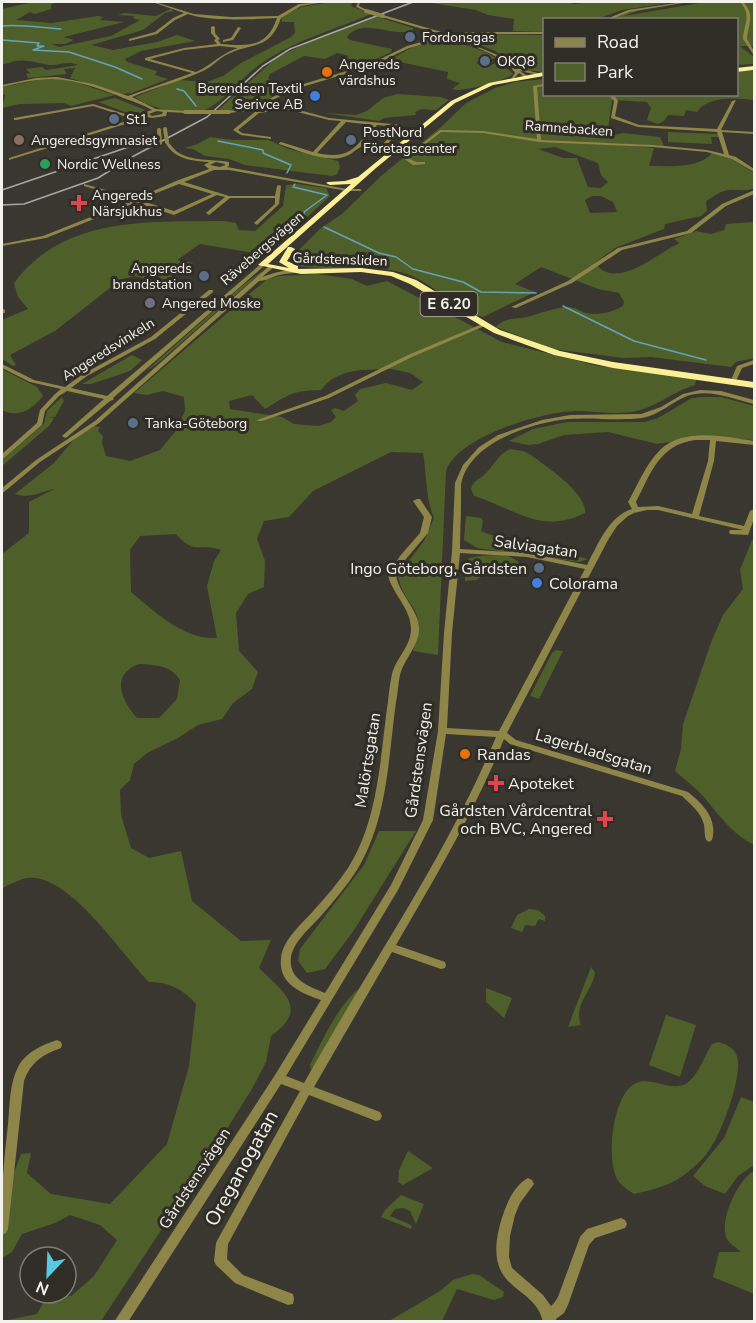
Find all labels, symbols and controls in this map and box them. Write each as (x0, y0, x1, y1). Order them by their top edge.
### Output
legend (543, 18, 738, 96)
place label: Fordonsgas (422, 28, 495, 47)
marker: Fordonsgas (403, 30, 417, 44)
text: Road (597, 30, 639, 54)
place label: OKQ8 (497, 52, 535, 71)
marker: OKQ8 (478, 54, 492, 68)
place label: Angereds värdshus (339, 55, 400, 90)
text: Park (597, 60, 634, 84)
marker: Angereds värdshus (320, 65, 334, 79)
place label: Berendsen Textil Serivce AB (197, 79, 304, 114)
marker: Berendsen Textil Serivce AB (308, 89, 322, 103)
place label: St1 (126, 110, 148, 129)
marker: St1 (107, 112, 121, 126)
street label: Ramnebacken (524, 116, 614, 141)
place label: PostNord Företagscenter (363, 123, 457, 158)
place label: Angeredsgymnasiet (31, 131, 157, 150)
marker: Angeredsgymnasiet (12, 133, 26, 147)
marker: PostNord Företagscenter (344, 133, 358, 147)
place label: Nordic Wellness (57, 155, 161, 174)
marker: Nordic Wellness (38, 157, 52, 171)
place label: Angereds Närsjukhus (92, 186, 162, 221)
marker: Angereds Närsjukhus (70, 194, 88, 212)
street label: Rävebergsvägen (217, 207, 308, 290)
street label: Gårdstensliden (292, 248, 388, 271)
place label: Angereds brandstation (112, 259, 192, 294)
marker: Angereds brandstation (197, 269, 211, 283)
road number: E 6.20 (420, 292, 478, 316)
place label: Angered Moske (162, 294, 261, 313)
marker: Angered Moske (143, 296, 157, 310)
street label: Angeredsvinkeln (58, 313, 158, 385)
place label: Tanka-Göteborg (145, 414, 247, 433)
marker: Tanka-Göteborg (126, 416, 140, 430)
street label: Salviagatan (493, 530, 579, 564)
place label: Ingo Göteborg, Gårdsten (350, 558, 527, 580)
marker: Ingo Göteborg, Gårdsten (532, 561, 546, 575)
place label: Colorama (549, 573, 618, 595)
marker: Colorama (530, 576, 544, 590)
street label: Gårdstensvägen (400, 701, 438, 820)
street label: Malörtsgatan (350, 711, 386, 809)
street label: Lagerbladsgatan (532, 724, 655, 780)
place label: Randas (477, 744, 531, 766)
marker: Randas (458, 747, 472, 761)
place label: Apoteket (508, 773, 574, 795)
marker: Apoteket (489, 776, 503, 790)
place label: Gårdsten Vårdcentral och BVC, Angered (439, 800, 592, 840)
marker: Gårdsten Vårdcentral och BVC, Angered (596, 810, 614, 828)
street label: Oreganogatan (198, 1105, 285, 1231)
street label: Gårdstensvägen (154, 1124, 236, 1234)
north arrow (18, 1245, 78, 1305)
text: N (33, 1275, 52, 1300)

